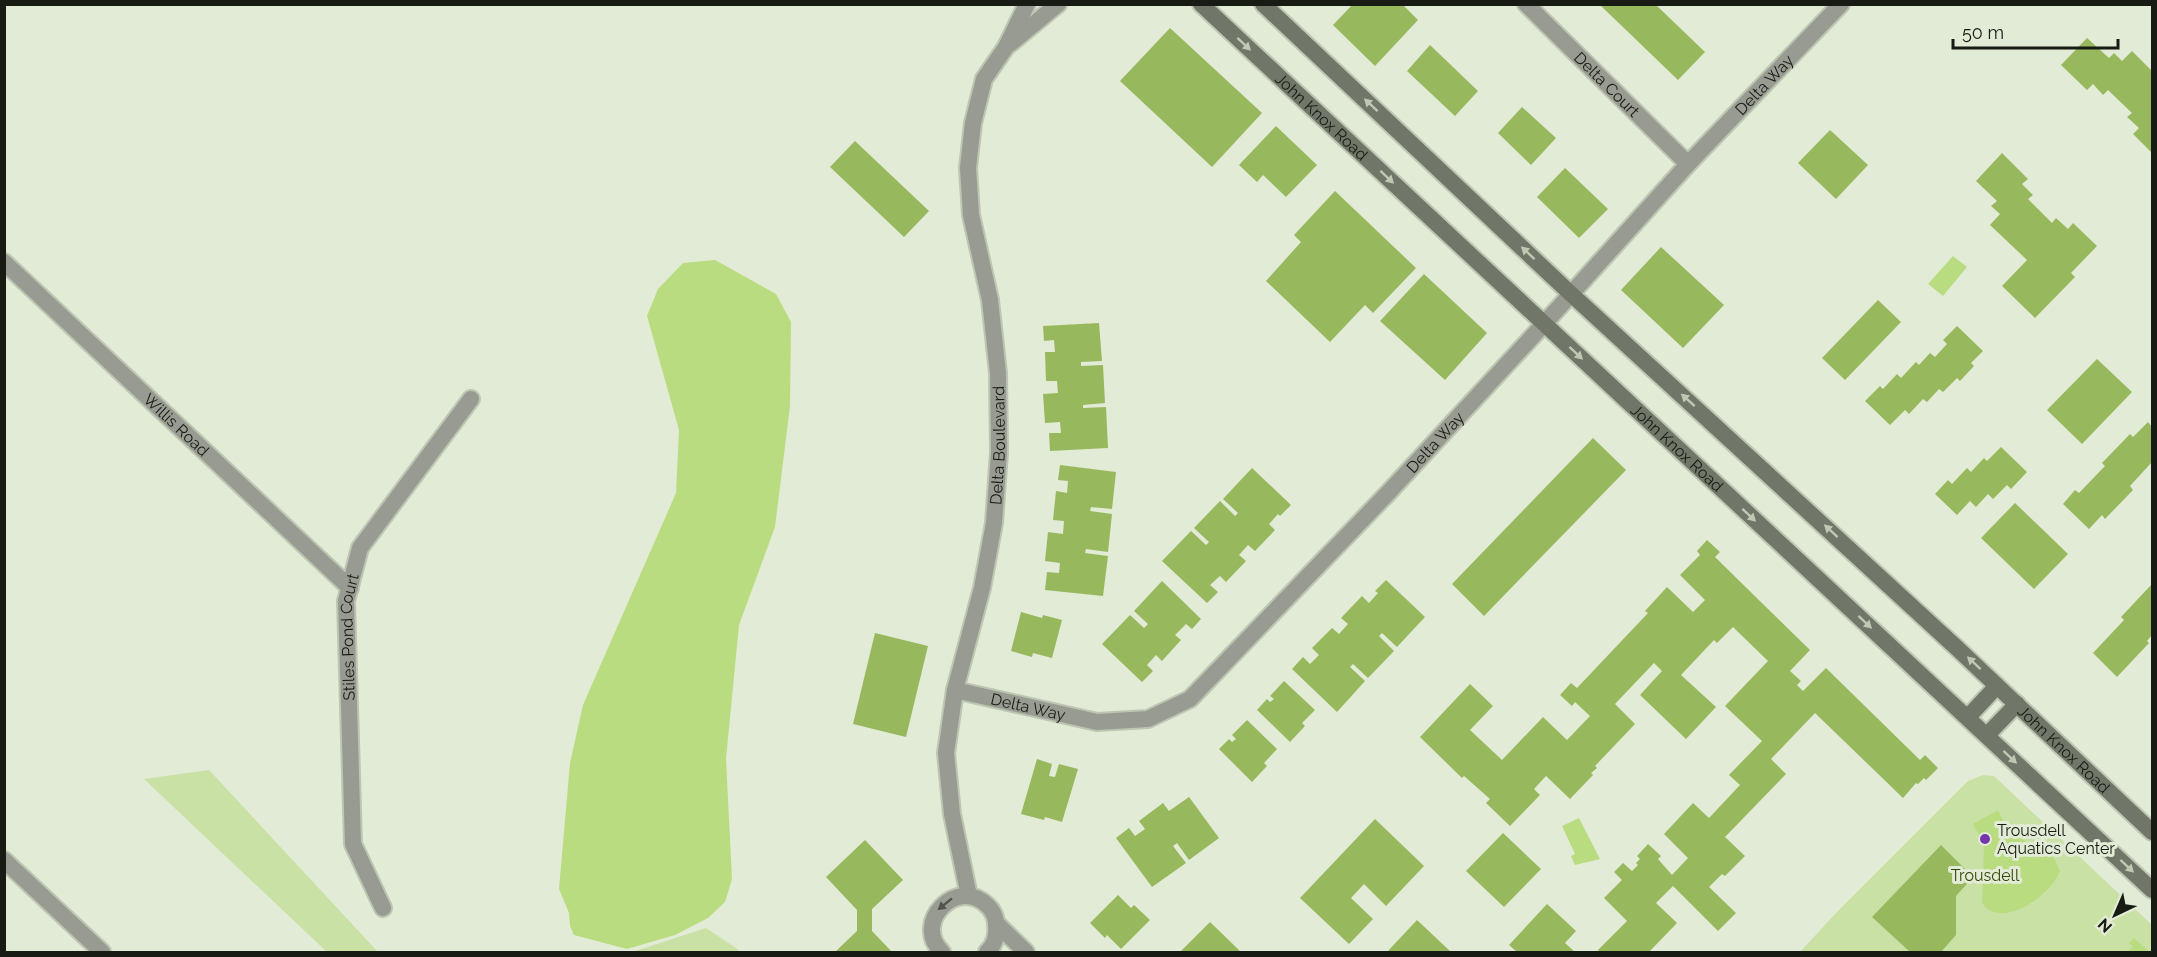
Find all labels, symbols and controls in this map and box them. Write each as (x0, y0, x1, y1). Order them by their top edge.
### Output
scale bar (1953, 12, 2118, 50)
text: 50 m (1962, 22, 2004, 43)
one-way arrow (1237, 37, 1251, 51)
street label: Delta Court (1570, 48, 1644, 121)
street label: Delta Way (1731, 51, 1798, 119)
street label: John Knox Road (1271, 69, 1372, 164)
one-way arrow (1364, 98, 1378, 112)
one-way arrow (1379, 170, 1394, 183)
one-way arrow (1520, 246, 1535, 260)
one-way arrow (1568, 346, 1583, 360)
street label: Delta Boulevard (986, 386, 1009, 506)
street label: Willis Road (140, 390, 213, 460)
one-way arrow (1680, 393, 1695, 407)
street label: John Knox Road (1627, 401, 1727, 496)
street label: Delta Way (1403, 408, 1468, 477)
one-way arrow (1741, 508, 1756, 521)
one-way arrow (1823, 524, 1838, 538)
street label: Stiles Pond Court (337, 571, 363, 701)
one-way arrow (1857, 615, 1872, 628)
one-way arrow (1967, 657, 1981, 671)
street label: Delta Way (989, 689, 1067, 725)
street label: John Knox Road (2014, 702, 2114, 797)
one-way arrow (2003, 750, 2017, 764)
place label: Trousdell Aquatics Center (1997, 821, 2115, 858)
marker: Trousdell Aquatics Center (1978, 832, 1992, 846)
one-way arrow (2119, 859, 2134, 872)
park label: Trousdell (1951, 866, 2020, 885)
north arrow (2085, 885, 2145, 945)
one-way arrow (937, 898, 953, 911)
text: N (2094, 914, 2116, 937)

